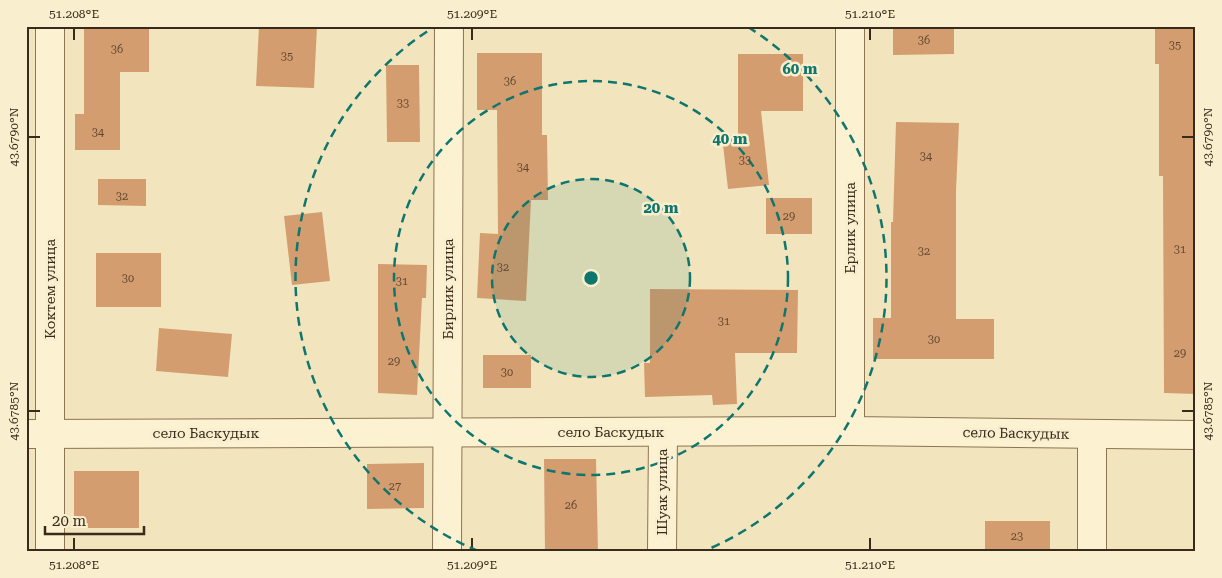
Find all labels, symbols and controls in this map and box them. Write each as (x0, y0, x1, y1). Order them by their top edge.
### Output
text: 51.208°E (49, 7, 99, 21)
text: 51.209°E (447, 7, 497, 21)
text: 51.210°E (845, 7, 895, 21)
house number: 36 (918, 34, 930, 47)
house number: 35 (1169, 39, 1181, 52)
house number: 36 (111, 43, 123, 56)
house number: 35 (281, 50, 293, 63)
text: 60 m (782, 60, 818, 78)
house number: 36 (504, 75, 516, 88)
house number: 33 (397, 97, 409, 110)
text: 43.6790°N (7, 107, 21, 166)
text: 43.6790°N (1201, 107, 1215, 166)
house number: 34 (92, 126, 105, 139)
text: 40 m (712, 130, 748, 148)
house number: 34 (920, 150, 933, 163)
house number: 33 (739, 154, 751, 167)
house number: 34 (517, 161, 530, 174)
street label: Ерлик улица (842, 182, 858, 274)
house number: 32 (116, 190, 128, 203)
text: 20 m (643, 199, 679, 217)
house number: 29 (783, 210, 795, 223)
street label: Коктем улица (42, 238, 58, 339)
street label: Бирлик улица (440, 238, 456, 339)
house number: 31 (1174, 243, 1186, 256)
house number: 32 (918, 245, 930, 258)
house number: 32 (497, 261, 509, 274)
centre of rings (582, 269, 600, 287)
house number: 30 (122, 272, 134, 285)
house number: 31 (396, 275, 408, 288)
house number: 31 (718, 315, 730, 328)
house number: 30 (928, 333, 940, 346)
house number: 29 (1174, 347, 1186, 360)
house number: 29 (388, 355, 400, 368)
house number: 30 (501, 366, 513, 379)
text: 43.6785°N (7, 381, 21, 440)
text: 43.6785°N (1201, 381, 1215, 440)
street label: село Баскудык (558, 424, 665, 440)
street label: село Баскудык (962, 424, 1070, 442)
street label: село Баскудык (153, 425, 260, 441)
street label: Шуак улица (654, 448, 670, 535)
house number: 27 (389, 480, 401, 493)
house number: 26 (565, 499, 577, 512)
scale bar (45, 503, 144, 535)
text: 20 m (52, 512, 87, 530)
house number: 23 (1011, 530, 1023, 543)
text: 51.208°E (49, 558, 99, 572)
text: 51.209°E (447, 558, 497, 572)
text: 51.210°E (845, 558, 895, 572)

